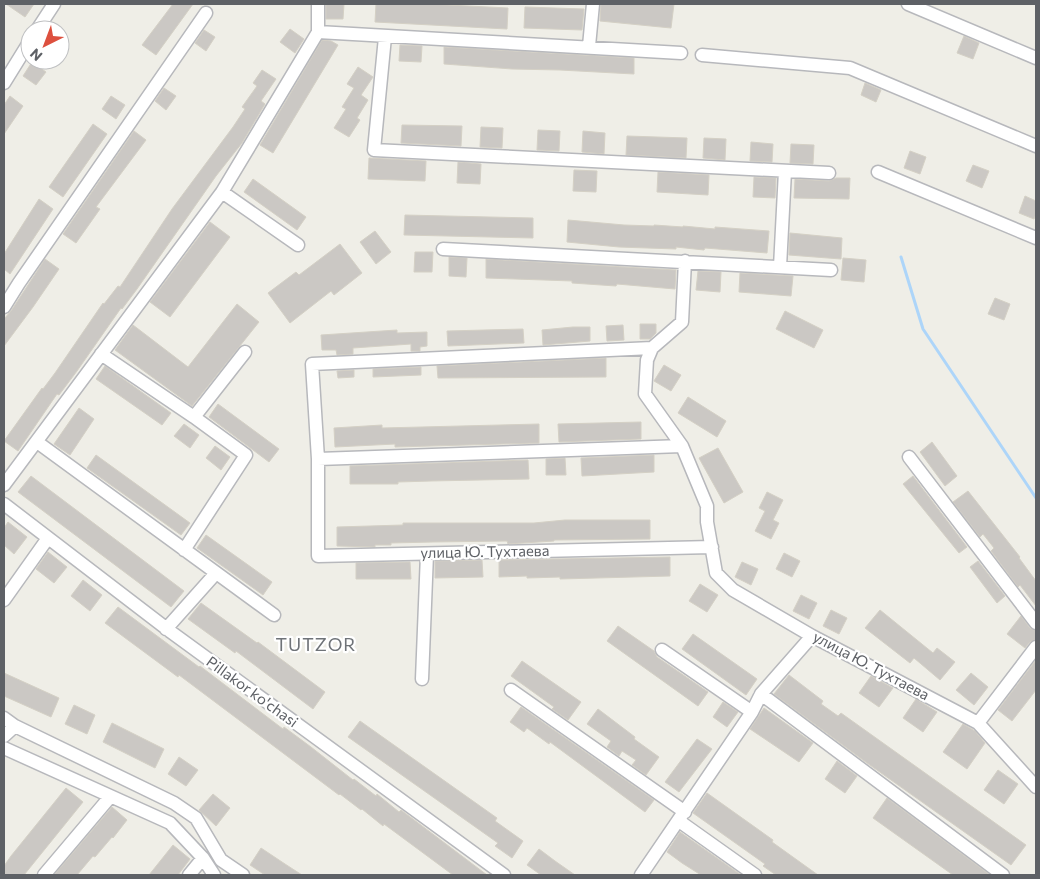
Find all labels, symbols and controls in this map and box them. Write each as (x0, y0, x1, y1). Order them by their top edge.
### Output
north arrow (20, 20, 70, 70)
text: N (26, 45, 46, 65)
street label: улица Ю. Тухтаева (420, 541, 550, 561)
street label: улица Ю. Тухтаева (810, 627, 933, 703)
district label: TUTZOR (276, 633, 356, 655)
street label: Pillakor ko'chasi (203, 652, 302, 730)

